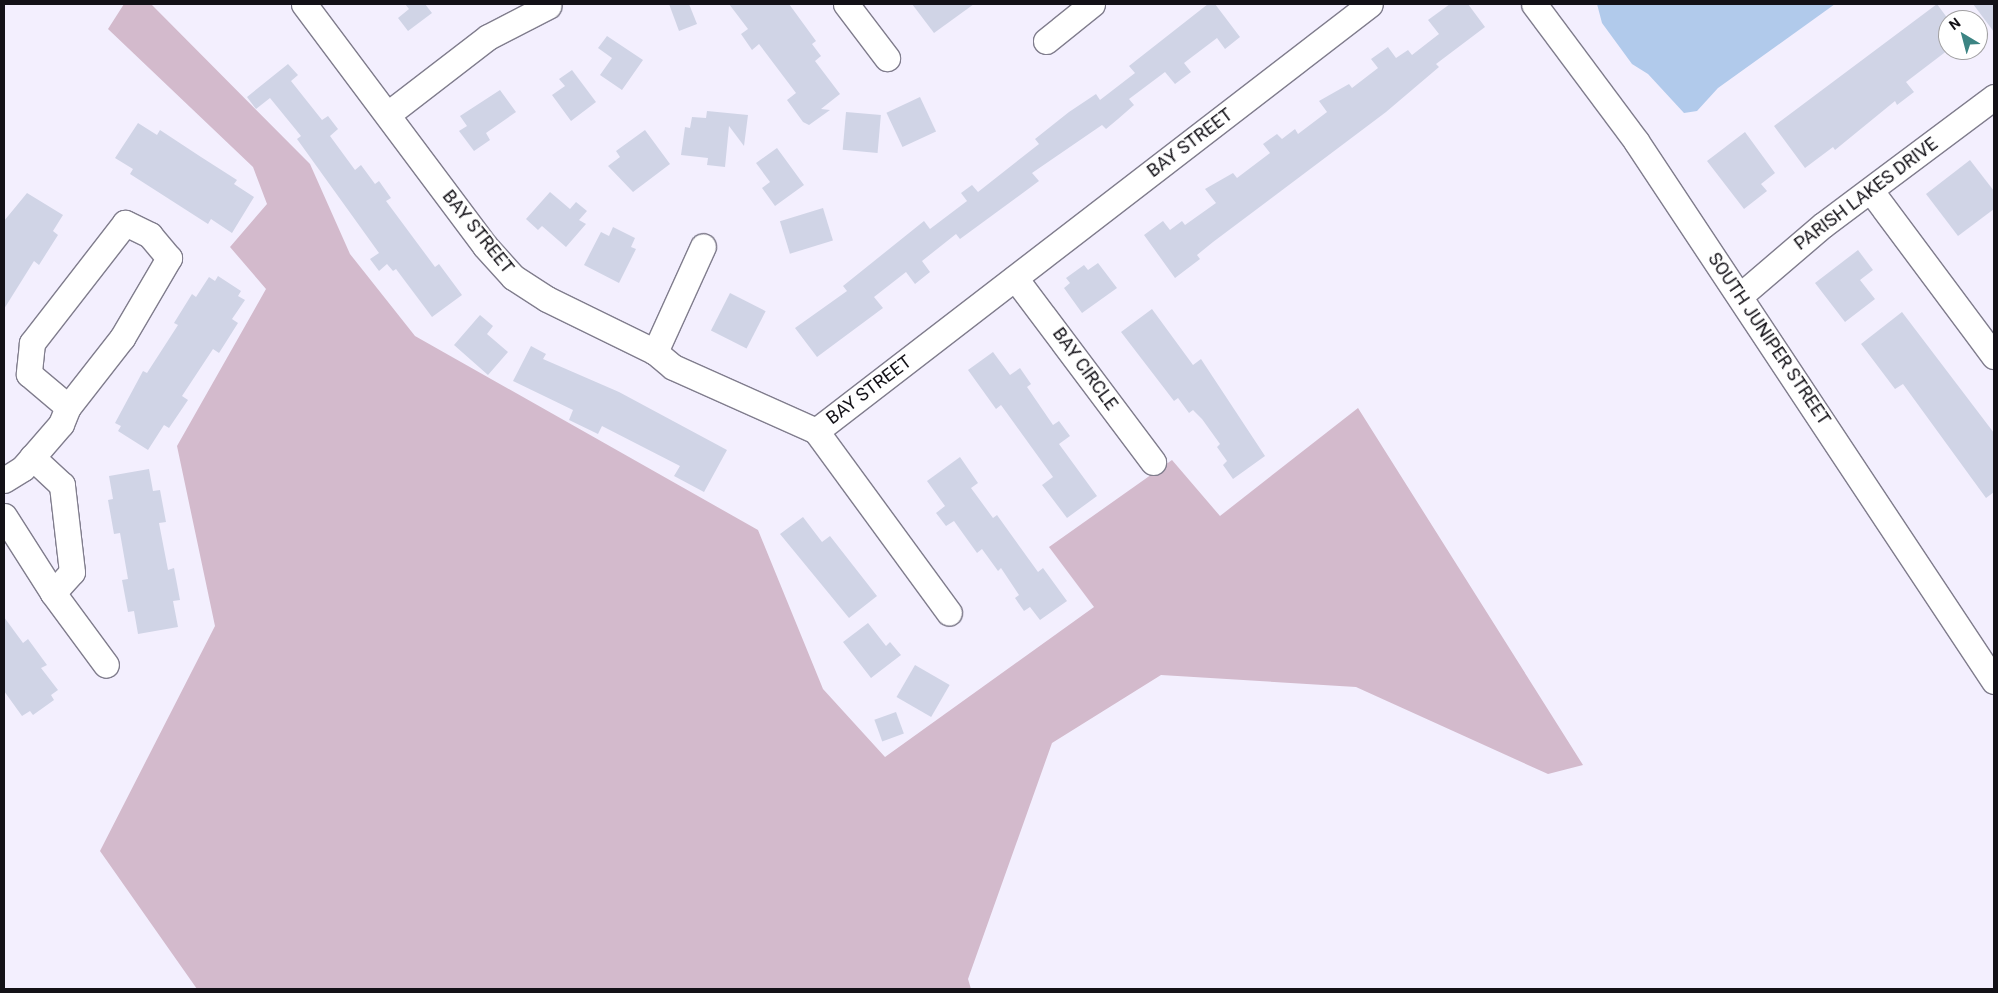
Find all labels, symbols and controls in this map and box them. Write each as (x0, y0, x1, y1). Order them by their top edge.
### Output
north arrow (1938, 10, 1988, 60)
text: N (1946, 14, 1963, 33)
street label: BAY STREET (1143, 104, 1237, 182)
street label: PARISH LAKES DRIVE (1790, 133, 1942, 255)
street label: BAY STREET (438, 186, 518, 278)
street label: SOUTH JUNIPER STREET (1703, 249, 1835, 429)
street label: BAY CIRCLE (1048, 324, 1122, 414)
street label: BAY STREET (822, 351, 916, 429)

